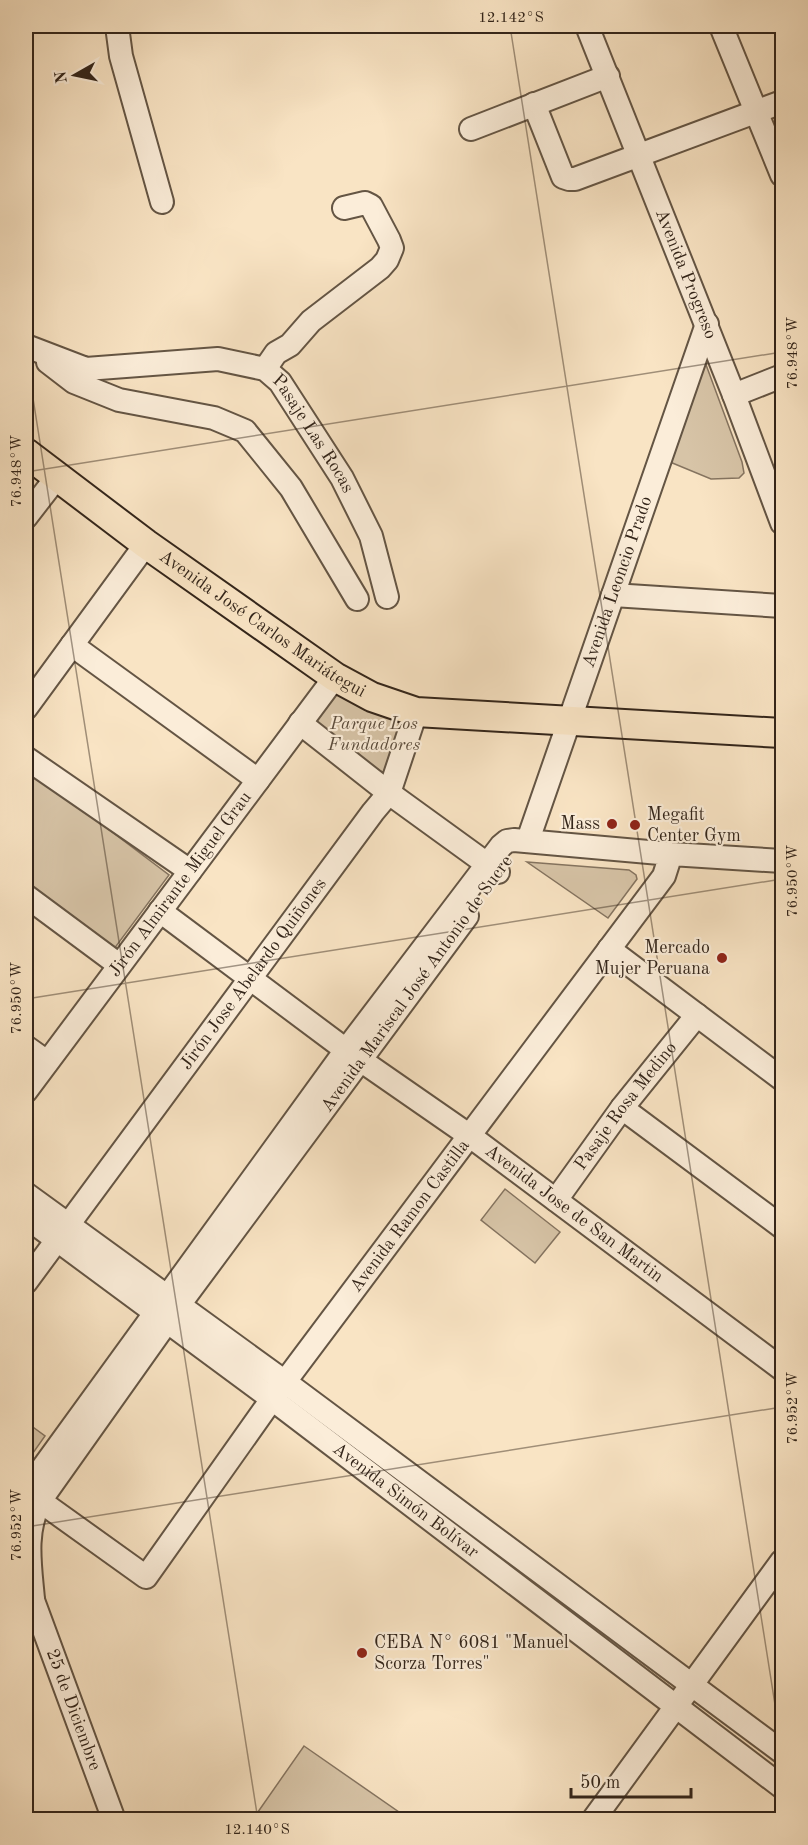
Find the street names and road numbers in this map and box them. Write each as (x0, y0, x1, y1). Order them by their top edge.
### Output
street label: Avenida Progreso (652, 206, 720, 342)
street label: Pasaje Las Rocas (269, 371, 357, 496)
street label: Avenida Leoncio Prado (579, 494, 656, 670)
street label: Avenida José Carlos Mariátegui (156, 547, 369, 701)
street label: Jirón Almirante Miguel Grau (106, 788, 255, 980)
street label: Avenida Mariscal José Antonio de Sucre (318, 852, 516, 1116)
street label: Jirón Jose Abelardo Quiñones (177, 875, 330, 1073)
street label: Pasaje Rosa Medino (571, 1039, 680, 1174)
street label: Avenida Ramon Castilla (347, 1136, 473, 1296)
street label: Avenida Jose de San Martin (482, 1142, 667, 1286)
street label: Avenida Simón Bolívar (329, 1440, 482, 1562)
street label: 25 de Diciembre (43, 1647, 104, 1773)

